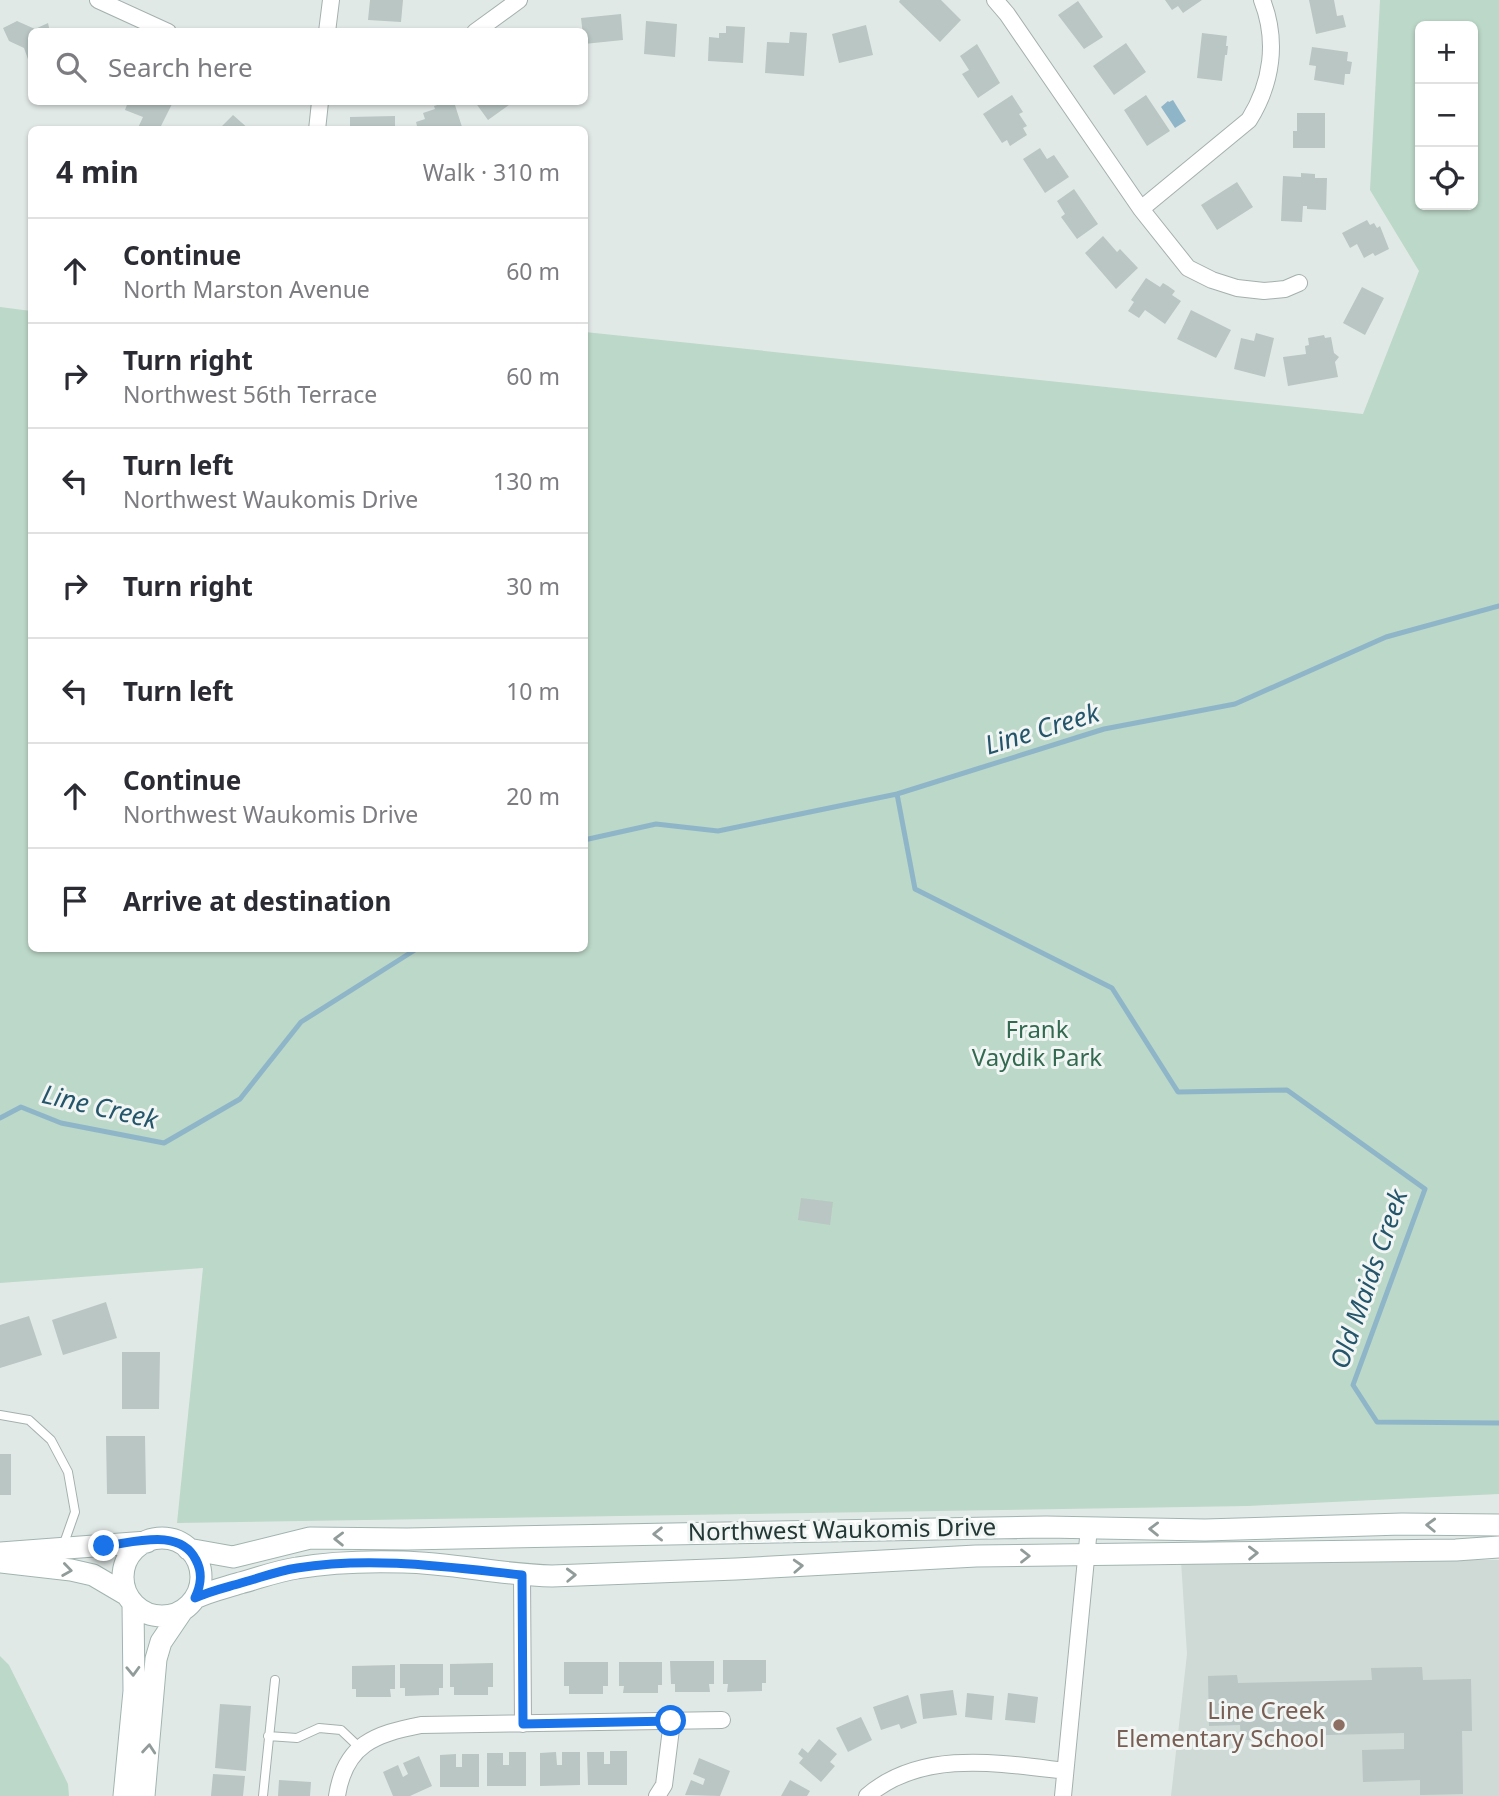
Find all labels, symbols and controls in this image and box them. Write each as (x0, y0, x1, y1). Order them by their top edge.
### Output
map controls (1415, 21, 1478, 210)
button: + (1415, 21, 1478, 84)
search box (28, 28, 588, 105)
icon: search (52, 48, 90, 86)
text: Search here (108, 49, 253, 85)
button: − (1415, 84, 1478, 147)
button: locate (1415, 147, 1478, 210)
text: 4 min (56, 151, 139, 192)
text: Walk · 310 m (423, 156, 560, 188)
text: Continue (123, 237, 241, 273)
icon: ahead (56, 252, 94, 290)
text: 60 m (506, 255, 560, 287)
text: North Marston Avenue (123, 273, 370, 305)
text: Turn right (123, 342, 253, 378)
icon: right (56, 357, 94, 395)
text: 60 m (506, 360, 560, 392)
text: Northwest 56th Terrace (123, 378, 377, 410)
text: Turn left (123, 447, 234, 483)
icon: left (56, 462, 94, 500)
text: 130 m (493, 465, 560, 497)
text: Northwest Waukomis Drive (123, 483, 418, 515)
icon: right (56, 567, 94, 605)
text: Turn right (123, 568, 253, 604)
text: 30 m (506, 570, 560, 602)
icon: left (56, 672, 94, 710)
text: Turn left (123, 673, 234, 709)
text: 10 m (506, 675, 560, 707)
water label: Line Creek (980, 693, 1104, 762)
text: Continue (123, 762, 241, 798)
icon: ahead (56, 777, 94, 815)
text: 20 m (506, 780, 560, 812)
text: Northwest Waukomis Drive (123, 798, 418, 830)
icon: arrive (56, 882, 94, 920)
text: Arrive at destination (123, 883, 392, 919)
park label: Frank Vaydik Park (972, 1012, 1102, 1073)
water label: Line Creek (39, 1075, 163, 1137)
water label: Old Maids Creek (1321, 1183, 1416, 1373)
street label: Northwest Waukomis Drive (688, 1509, 996, 1548)
one-way arrow (1425, 1517, 1436, 1532)
one-way arrow (1149, 1521, 1159, 1537)
one-way arrow (652, 1526, 662, 1542)
route end (88, 1530, 119, 1561)
one-way arrow (333, 1531, 344, 1547)
one-way arrow (1248, 1545, 1258, 1561)
one-way arrow (1020, 1548, 1031, 1564)
one-way arrow (793, 1558, 804, 1573)
one-way arrow (61, 1562, 72, 1577)
one-way arrow (565, 1568, 576, 1583)
one-way arrow (126, 1666, 141, 1677)
place label: Line Creek Elementary School (1116, 1693, 1325, 1754)
route start (655, 1705, 686, 1736)
marker: Line Creek Elementary School (1331, 1717, 1347, 1733)
one-way arrow (141, 1743, 156, 1754)

